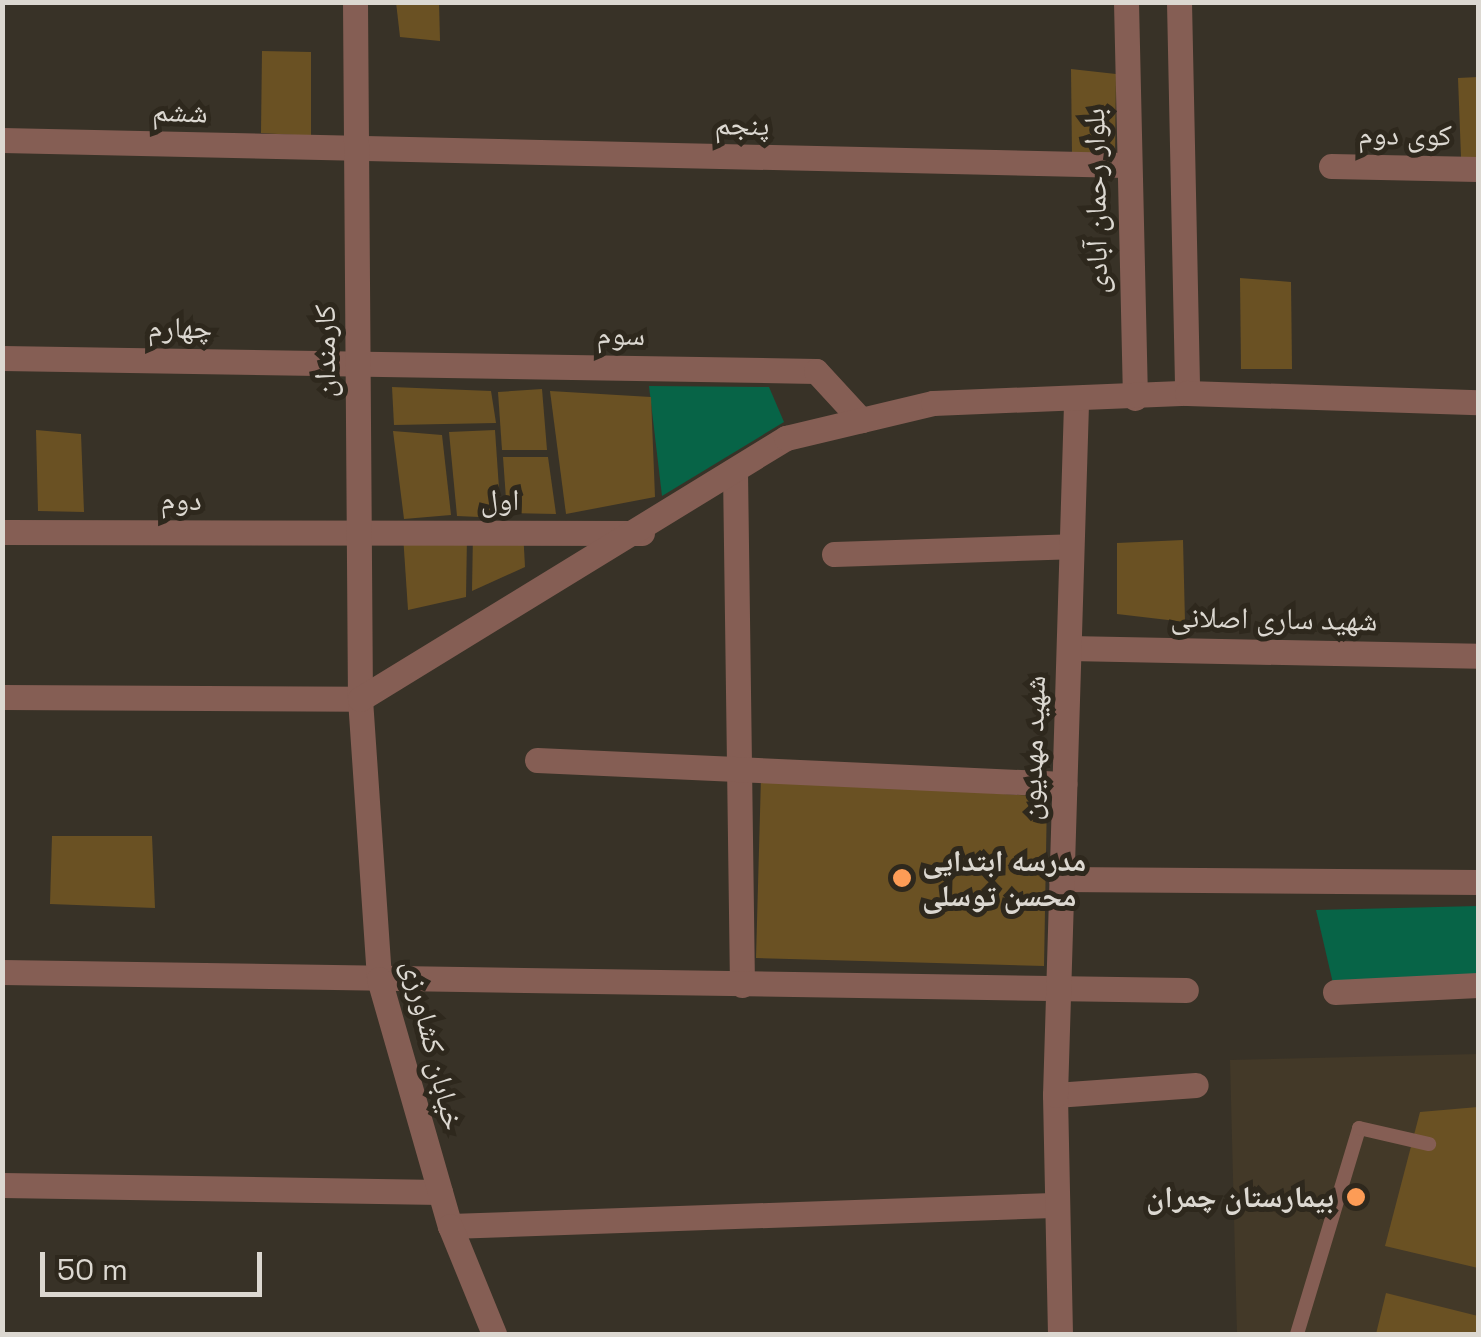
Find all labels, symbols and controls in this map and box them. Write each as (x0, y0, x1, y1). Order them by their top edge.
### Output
street label: ششم (152, 93, 208, 131)
street label: پنجم (714, 107, 770, 143)
street label: بلوار رحمان آبادی (1076, 108, 1116, 294)
street label: کوی دوم (1358, 116, 1452, 154)
street label: کارمندان (307, 305, 343, 397)
street label: چهارم (148, 309, 212, 347)
street label: سوم (596, 317, 646, 353)
street label: دوم (160, 482, 202, 518)
street label: اول (480, 482, 520, 518)
street label: شهید ساری اصلانی (1170, 599, 1378, 639)
street label: شهید مهدیون (1012, 675, 1054, 821)
place label: مدرسه ابتدایی محسن توسلی (922, 843, 1086, 914)
marker: مدرسه ابتدایی محسن توسلی (891, 867, 913, 889)
street label: خیابان کشاورزی (394, 956, 472, 1134)
place label: بیمارستان چمران (1146, 1179, 1334, 1215)
marker: بیمارستان چمران (1343, 1184, 1369, 1210)
scale bar (45, 1232, 268, 1294)
text: 50 m (57, 1250, 128, 1289)

